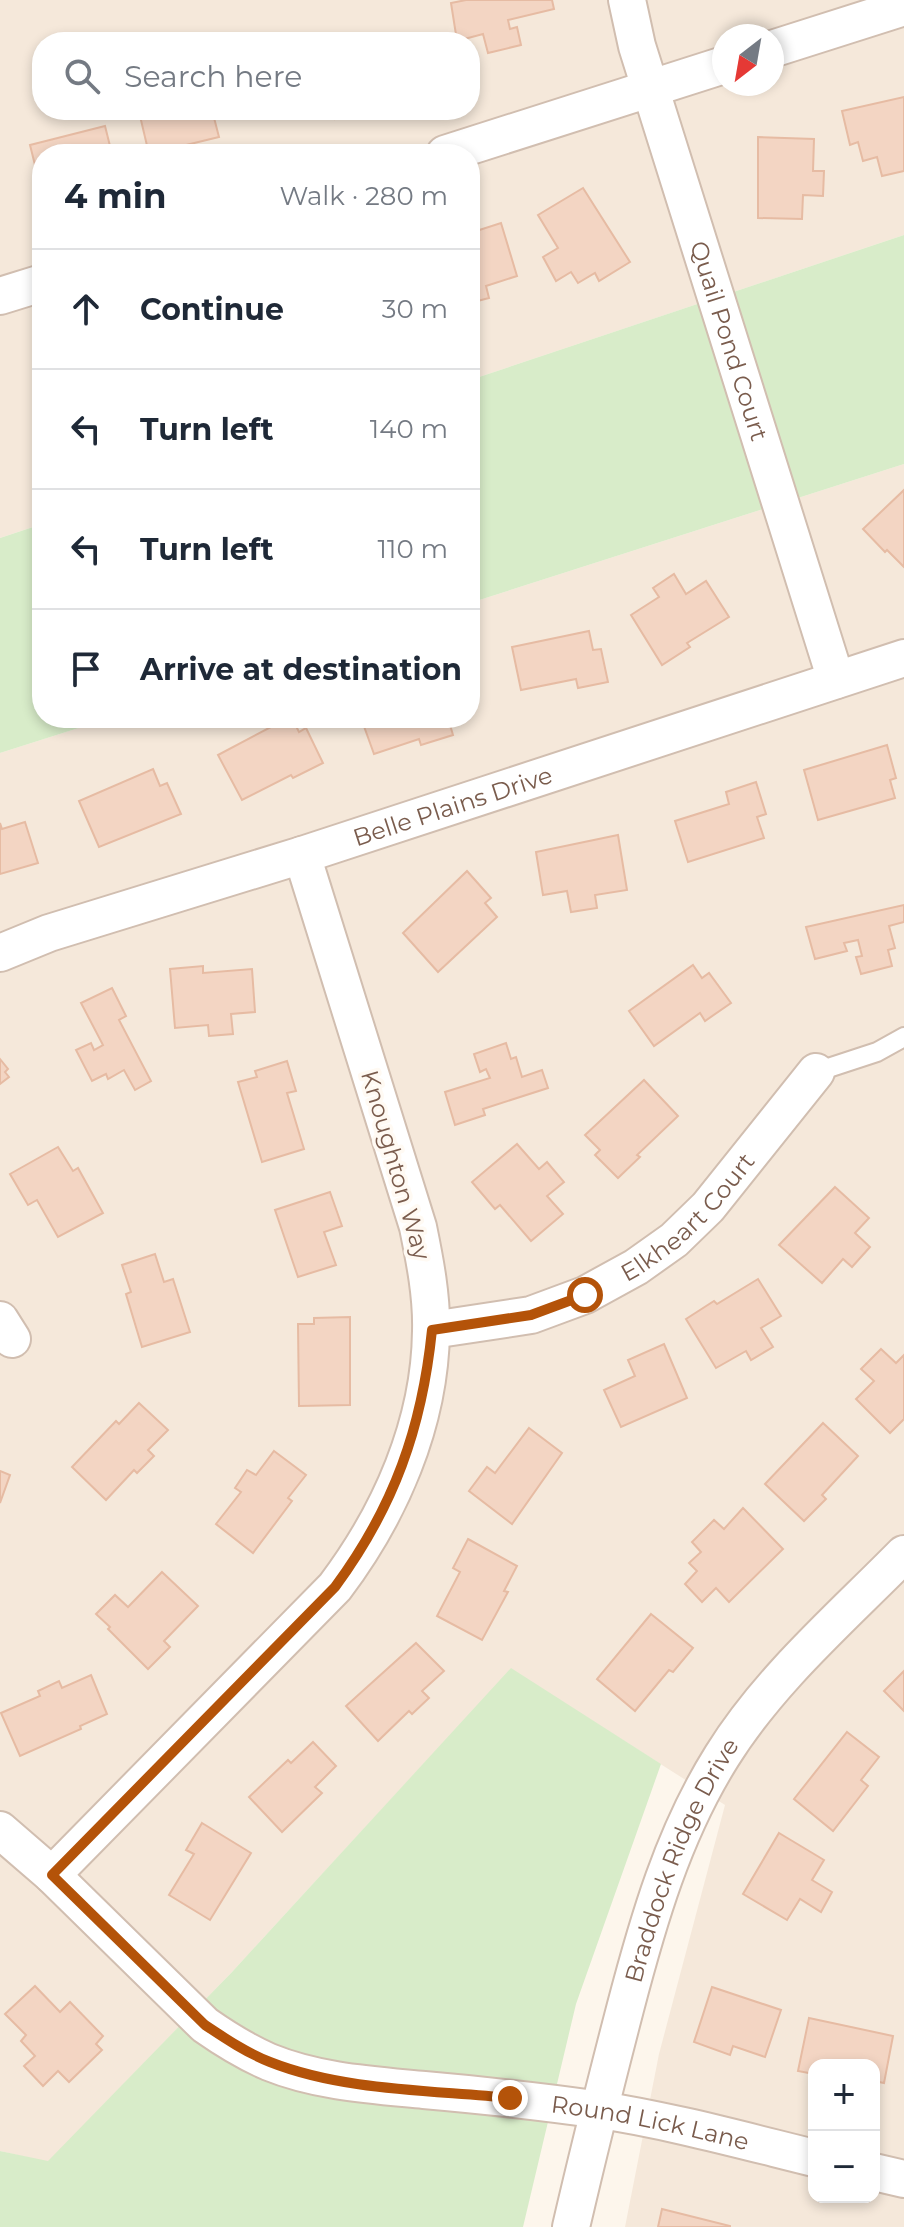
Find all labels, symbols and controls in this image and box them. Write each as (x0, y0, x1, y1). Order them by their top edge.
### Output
north arrow (712, 24, 784, 96)
search box (32, 32, 480, 120)
icon: search (60, 54, 104, 98)
text: Search here (124, 58, 302, 95)
text: 4 min (64, 175, 166, 217)
text: Walk · 280 m (280, 180, 448, 212)
street label: Quail Pond Court (685, 237, 775, 445)
icon: ahead (64, 287, 108, 331)
text: Continue (140, 291, 284, 328)
text: 30 m (382, 293, 448, 325)
icon: left (64, 407, 108, 451)
text: Turn left (140, 411, 273, 448)
text: 140 m (370, 413, 448, 445)
icon: left (64, 527, 108, 571)
text: Turn left (140, 531, 273, 568)
text: 110 m (378, 533, 448, 565)
icon: arrive (64, 647, 108, 691)
text: Arrive at destination (140, 651, 462, 688)
street label: Belle Plains Drive (349, 760, 556, 852)
street label: Knoughton Way (355, 1067, 437, 1263)
street label: Elkheart Court (616, 1147, 760, 1287)
route start (567, 1277, 603, 1313)
street label: Braddock Ridge Drive (618, 1732, 744, 1986)
map controls (808, 2059, 880, 2203)
button: + (808, 2059, 880, 2131)
route end (492, 2080, 528, 2116)
street label: Round Lick Lane (550, 2089, 752, 2156)
button: − (808, 2131, 880, 2203)

